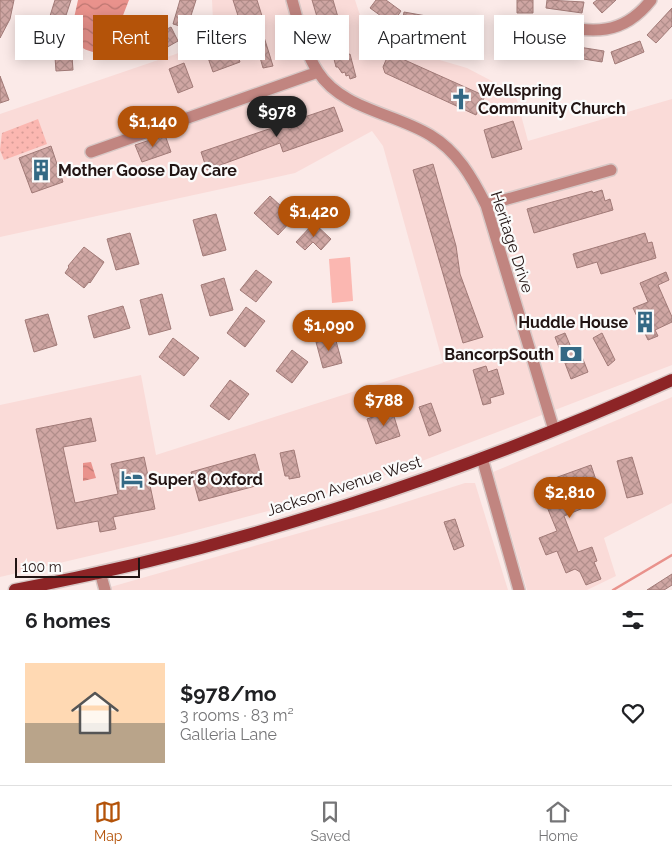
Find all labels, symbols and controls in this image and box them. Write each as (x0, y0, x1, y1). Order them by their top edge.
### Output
chip: Buy (15, 15, 83, 60)
chip: Rent (93, 15, 168, 60)
chip: Filters (178, 15, 265, 60)
chip: New (275, 15, 349, 60)
chip: Apartment (359, 15, 484, 60)
chip: House (494, 15, 584, 60)
place label: Wellspring Community Church (478, 81, 626, 118)
church icon: Wellspring Community Church (448, 86, 474, 112)
pin: $978 (247, 96, 307, 138)
text: $978 (258, 102, 296, 121)
pin: $1,140 (112, 106, 194, 148)
text: $1,140 (129, 112, 177, 131)
building icon: Mother Goose Day Care (28, 157, 54, 183)
place label: Mother Goose Day Care (58, 161, 237, 180)
street label: Heritage Drive (487, 189, 537, 295)
pin: $1,420 (273, 196, 355, 238)
text: $1,420 (289, 202, 339, 221)
building icon: Huddle House (632, 309, 658, 335)
pin: $1,090 (288, 310, 370, 352)
place label: Huddle House (518, 313, 628, 332)
text: $1,090 (304, 316, 354, 335)
bank icon: BancorpSouth (558, 341, 584, 367)
place label: BancorpSouth (444, 345, 554, 364)
pin: $788 (354, 384, 414, 427)
text: $788 (365, 391, 403, 410)
street label: Jackson Avenue West (264, 452, 424, 520)
hotel icon: Super 8 Oxford (119, 466, 145, 492)
place label: Super 8 Oxford (148, 470, 263, 489)
pin: $2,810 (529, 476, 611, 519)
text: $2,810 (545, 483, 595, 502)
scale bar (15, 555, 140, 578)
text: 100 m (22, 559, 62, 575)
icon: filters (619, 606, 647, 634)
text: 6 homes (25, 608, 111, 633)
text: $978/mo (180, 681, 276, 706)
icon: home (65, 683, 125, 743)
icon: heart (619, 699, 647, 727)
text: 3 rooms · 83 m² (180, 706, 294, 725)
text: Galleria Lane (180, 725, 277, 744)
tab: Map (94, 798, 122, 844)
tab: Saved (310, 798, 350, 844)
tab: Home (538, 798, 578, 844)

